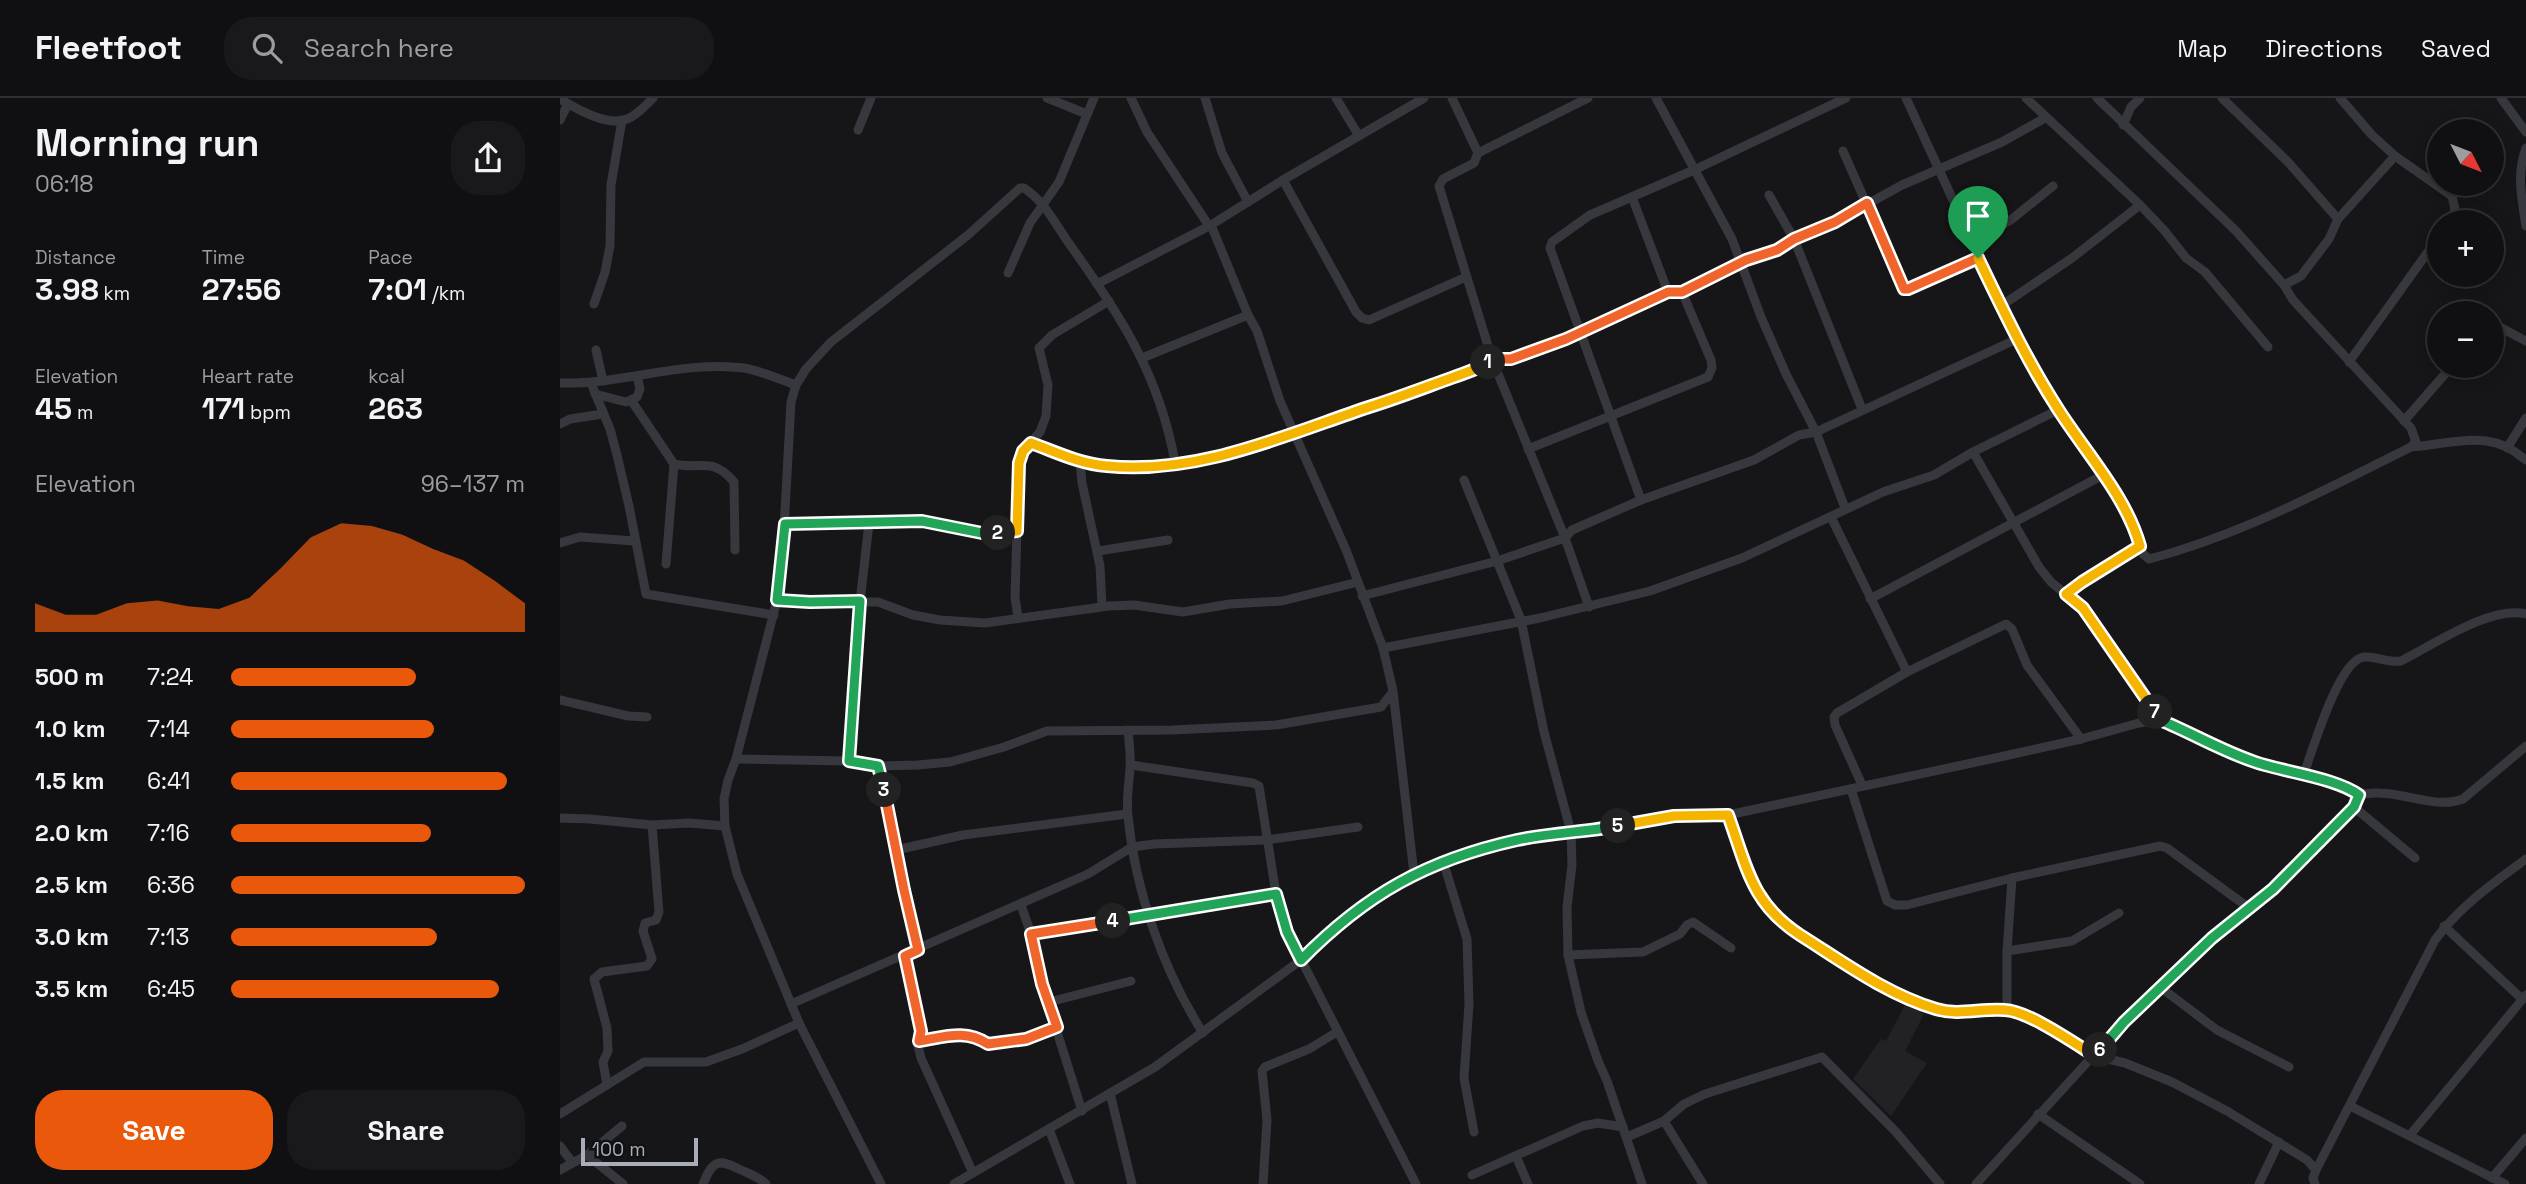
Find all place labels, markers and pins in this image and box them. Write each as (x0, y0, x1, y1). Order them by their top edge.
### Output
pin (1948, 186, 2008, 258)
pin: 1 (1471, 344, 1506, 380)
pin: 2 (980, 516, 1016, 550)
pin: 7 (2138, 694, 2172, 730)
pin: 3 (866, 772, 902, 808)
pin: 5 (1600, 808, 1636, 844)
pin: 4 (1096, 904, 1130, 938)
pin: 6 (2082, 1032, 2118, 1068)

